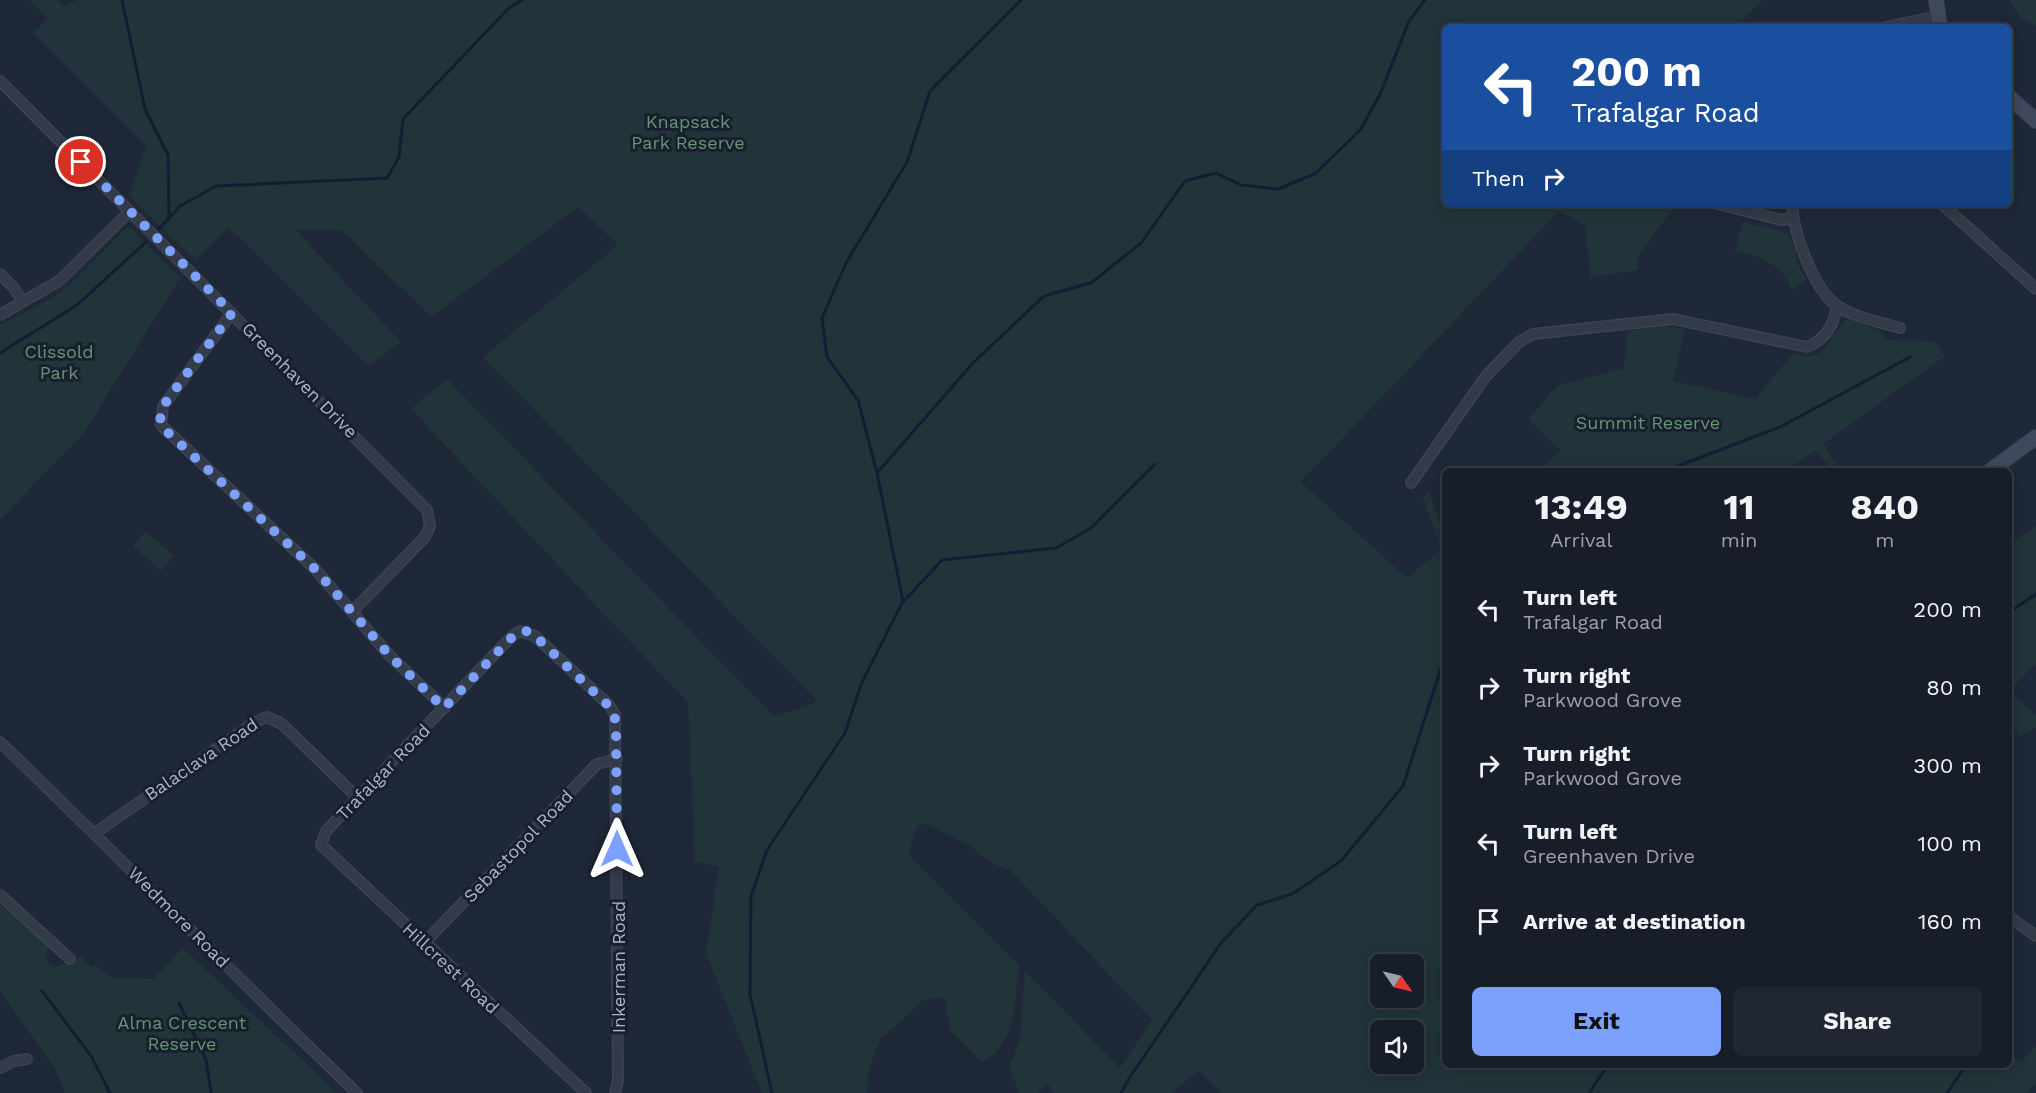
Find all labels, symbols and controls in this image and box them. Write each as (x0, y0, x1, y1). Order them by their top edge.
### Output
text: 200 m (1571, 47, 1702, 96)
icon: left (1472, 48, 1550, 126)
text: Trafalgar Road (1571, 97, 1760, 129)
park label: Knapsack Park Reserve (631, 111, 745, 153)
pin (55, 136, 106, 187)
icon: arrive (64, 145, 97, 178)
icon: right (1537, 162, 1570, 195)
text: Then (1472, 166, 1525, 191)
street label: Greenhaven Drive (238, 318, 362, 442)
park label: Clissold Park (24, 341, 94, 383)
park label: Summit Reserve (1576, 412, 1720, 433)
text: 13:49 (1535, 486, 1628, 528)
text: 11 (1724, 486, 1755, 528)
text: 840 (1850, 486, 1919, 528)
text: Arrival (1550, 528, 1613, 552)
text: min (1721, 528, 1757, 552)
text: m (1875, 528, 1894, 552)
text: Turn left (1523, 585, 1617, 610)
icon: left (1472, 593, 1505, 626)
text: 200 m (1913, 597, 1982, 622)
text: Trafalgar Road (1523, 610, 1663, 634)
text: Turn right (1523, 663, 1630, 688)
icon: right (1472, 671, 1505, 704)
text: 80 m (1926, 675, 1982, 700)
text: Parkwood Grove (1523, 688, 1682, 712)
street label: Balaclava Road (140, 713, 262, 805)
street label: Trafalgar Road (332, 719, 434, 825)
text: Turn right (1523, 741, 1630, 766)
icon: right (1472, 749, 1505, 782)
text: 300 m (1913, 753, 1982, 778)
text: Parkwood Grove (1523, 766, 1682, 790)
street label: Sebastopol Road (459, 785, 577, 907)
position arrow (585, 817, 649, 881)
text: Turn left (1523, 819, 1617, 844)
icon: left (1472, 827, 1505, 860)
text: 100 m (1918, 831, 1982, 856)
text: Greenhaven Drive (1523, 844, 1695, 868)
street label: Wedmore Road (124, 862, 234, 972)
street label: Inkerman Road (608, 901, 629, 1033)
icon: arrive (1472, 905, 1505, 938)
text: Arrive at destination (1523, 909, 1746, 934)
text: 160 m (1918, 909, 1982, 934)
street label: Hillcrest Road (399, 918, 503, 1018)
north arrow (1370, 954, 1424, 1008)
map controls (1370, 954, 1424, 1074)
button: Exit (1472, 987, 1721, 1056)
button: Share (1733, 987, 1982, 1056)
park label: Alma Crescent Reserve (118, 1012, 247, 1054)
button: sound (1370, 1020, 1424, 1074)

